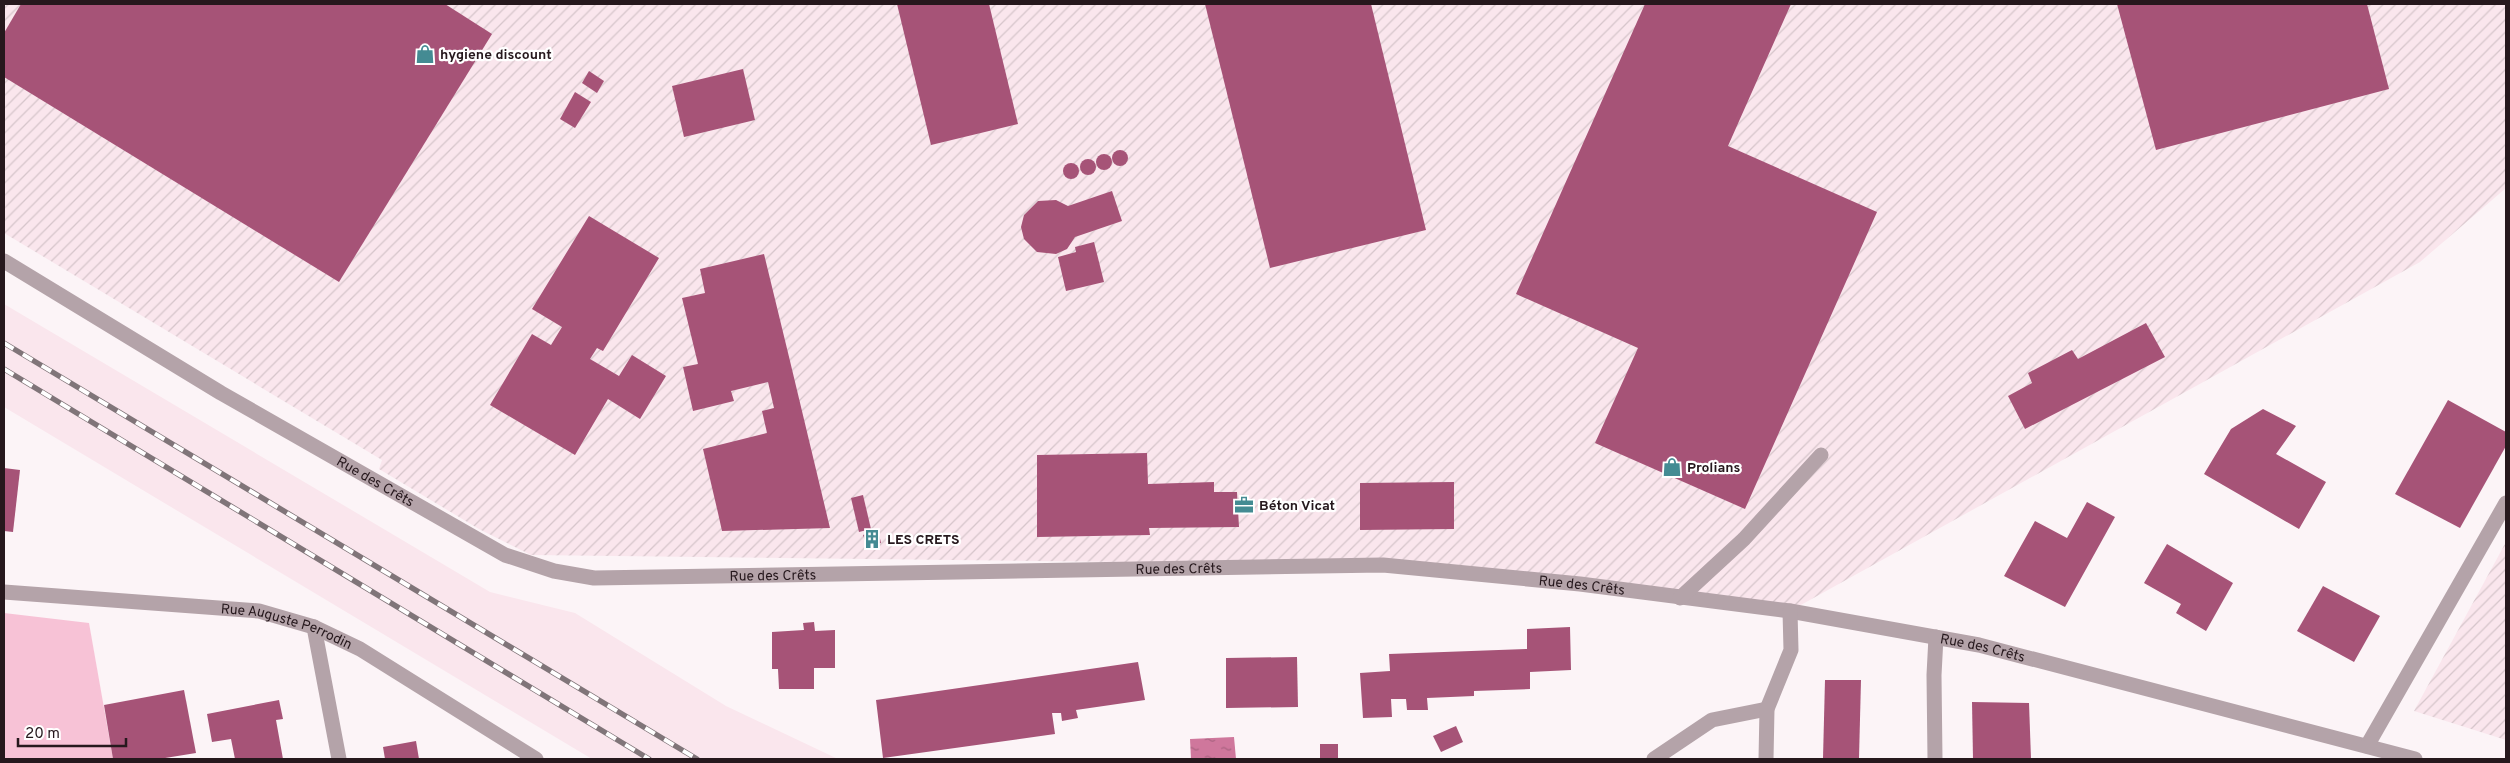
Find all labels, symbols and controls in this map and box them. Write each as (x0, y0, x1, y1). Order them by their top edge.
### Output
shop icon: hygiene discount (414, 43, 436, 65)
place label: hygiene discount (440, 47, 552, 64)
street label: Rue des Crêts (333, 454, 417, 511)
shop icon: Prolians (1661, 456, 1683, 478)
place label: Prolians (1687, 460, 1741, 477)
office icon: Béton Vicat (1233, 494, 1255, 516)
place label: Béton Vicat (1259, 498, 1335, 515)
building icon: LES CRETS (861, 528, 883, 550)
place label: LES CRETS (887, 532, 960, 549)
street label: Rue des Crêts (1135, 561, 1222, 579)
street label: Rue des Crêts (729, 567, 816, 586)
street label: Rue des Crêts (1538, 573, 1626, 600)
street label: Rue Auguste Perrodin (220, 601, 355, 654)
street label: Rue des Crêts (1939, 631, 2027, 667)
scale bar (18, 716, 125, 748)
text: 20 m (25, 725, 60, 744)

